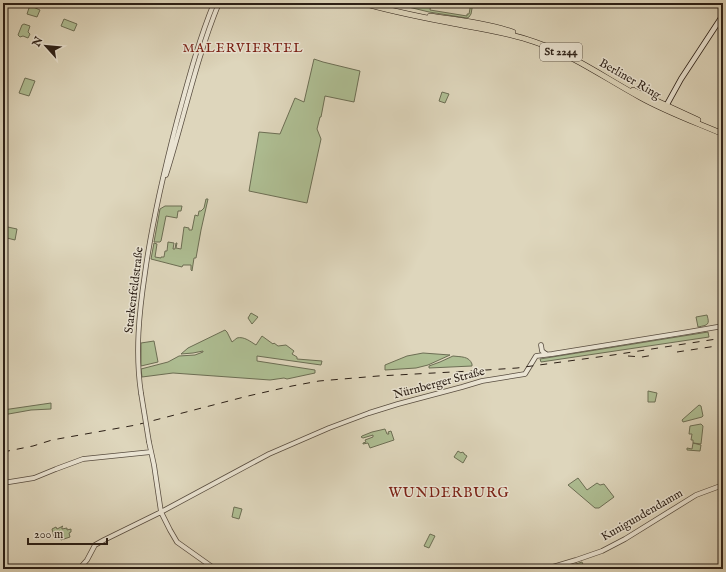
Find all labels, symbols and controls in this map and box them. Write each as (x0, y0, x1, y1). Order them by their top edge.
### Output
north arrow (26, 26, 66, 66)
text: N (29, 34, 47, 50)
district label: MALERVIERTEL (182, 40, 304, 57)
road number: St 2244 (540, 43, 582, 61)
street label: Berliner Ring (597, 55, 664, 103)
street label: Starkenfeldstraße (121, 245, 147, 334)
street label: Nürnberger Straße (392, 363, 487, 402)
district label: WUNDERBURG (388, 484, 510, 502)
street label: Kunigundendamm (598, 486, 686, 544)
scale bar (28, 520, 107, 546)
text: 200 m (34, 527, 63, 542)

